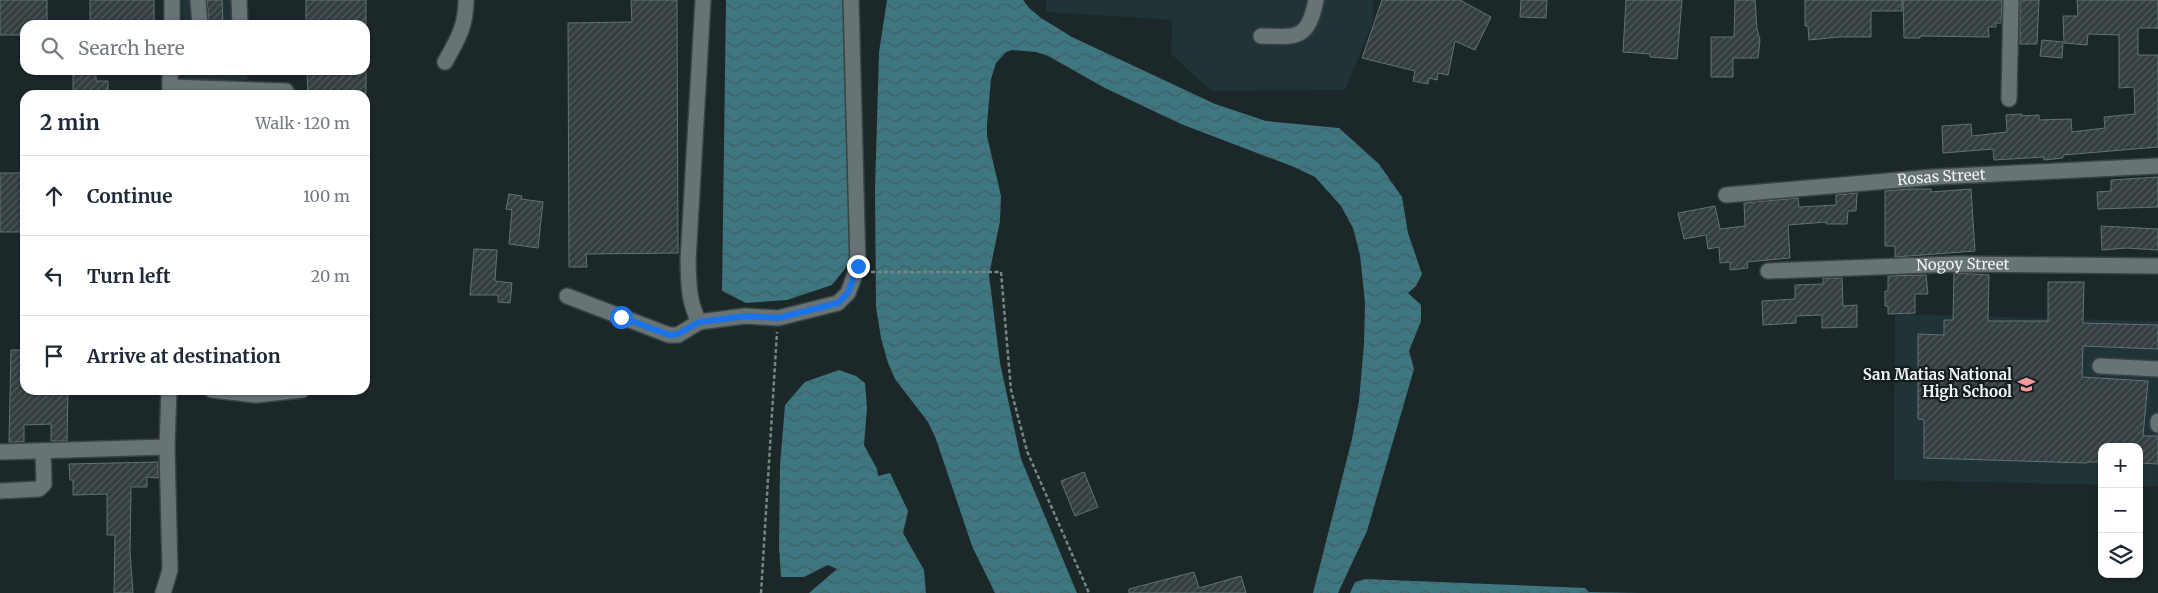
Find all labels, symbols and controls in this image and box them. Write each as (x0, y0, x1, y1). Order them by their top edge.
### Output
search box (20, 20, 370, 75)
icon: search (38, 34, 66, 62)
text: Search here (78, 36, 185, 60)
text: 2 min (40, 109, 100, 136)
text: Walk · 120 m (255, 113, 350, 133)
street label: Rosas Street (1896, 164, 1986, 189)
icon: ahead (40, 182, 68, 210)
text: Continue (87, 184, 173, 208)
text: 100 m (303, 186, 350, 206)
street label: Nogoy Street (1916, 254, 2010, 274)
route end (847, 255, 870, 278)
icon: left (40, 262, 68, 290)
text: Turn left (87, 264, 171, 288)
text: 20 m (311, 266, 350, 286)
route start (610, 306, 633, 329)
icon: arrive (40, 342, 68, 370)
text: Arrive at destination (87, 344, 281, 368)
place label: San Matias National High School (1863, 365, 2012, 401)
school or university icon: San Matias National High School (2016, 374, 2036, 394)
map controls (2098, 443, 2143, 578)
button: + (2098, 443, 2143, 488)
button: − (2098, 488, 2143, 533)
button: layers (2098, 533, 2143, 578)

